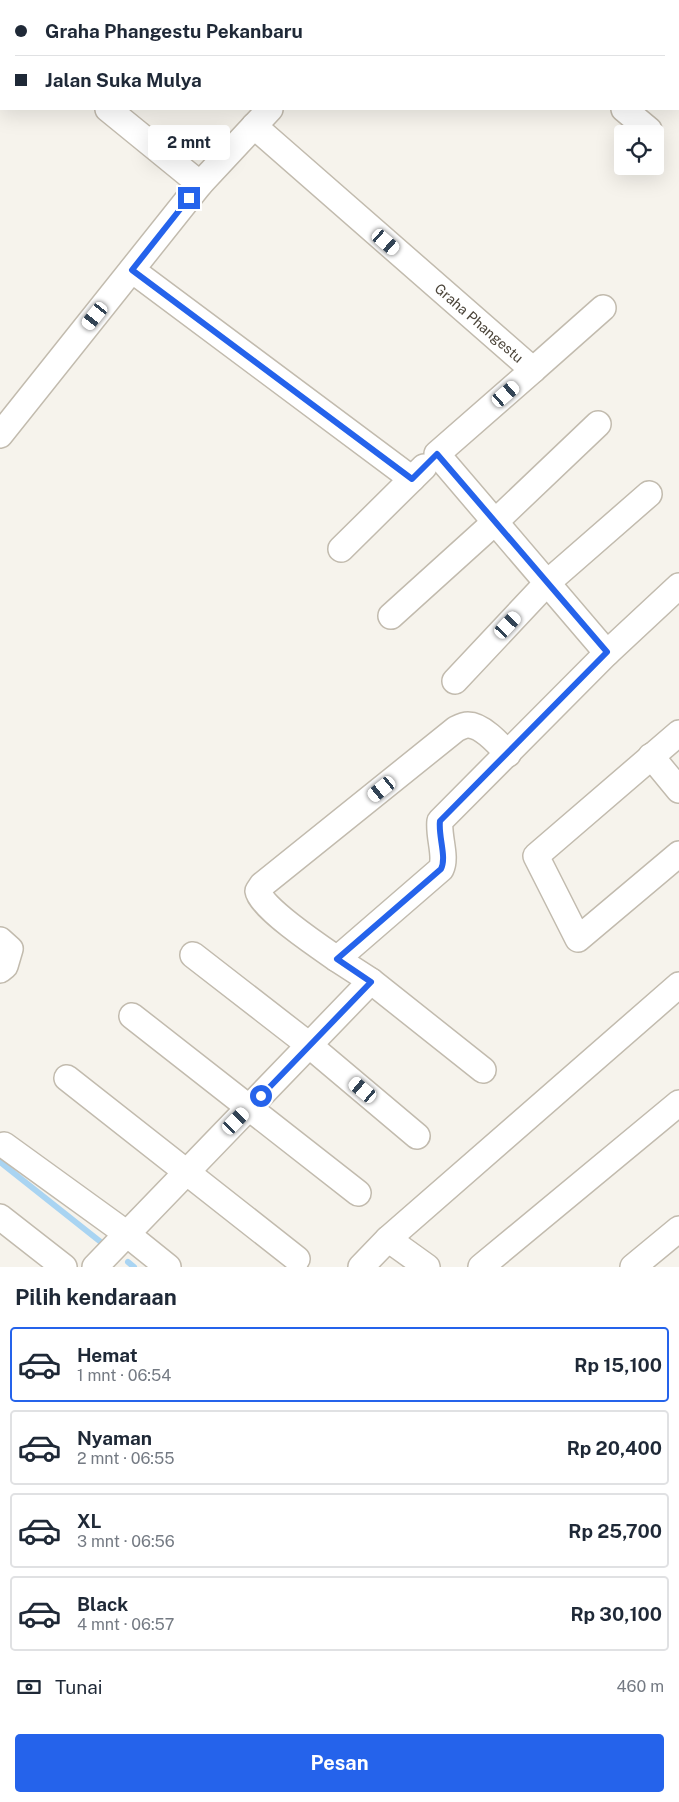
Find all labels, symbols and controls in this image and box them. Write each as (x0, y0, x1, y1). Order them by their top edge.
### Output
text: Graha Phangestu Pekanbaru (45, 20, 303, 42)
text: Jalan Suka Mulya (45, 69, 202, 91)
map controls (614, 125, 664, 175)
button: locate (614, 125, 664, 175)
callout: 2 mnt (148, 126, 230, 160)
text: 2 mnt (167, 133, 211, 152)
route end (178, 187, 200, 209)
car (369, 226, 402, 258)
street label: Graha Phangestu (431, 280, 527, 366)
car (79, 300, 110, 332)
car (489, 378, 522, 410)
car (492, 609, 523, 641)
car (365, 774, 398, 804)
car (346, 1075, 379, 1105)
route start (250, 1085, 272, 1107)
car (220, 1105, 251, 1137)
text: Pilih kendaraan (15, 1284, 177, 1310)
icon: car (17, 1342, 62, 1387)
text: Hemat (77, 1344, 138, 1366)
text: Rp 15,100 (574, 1354, 662, 1376)
text: 1 mnt · 06:54 (77, 1366, 171, 1385)
icon: car (17, 1425, 62, 1470)
text: Nyaman (77, 1427, 152, 1449)
text: Rp 20,400 (567, 1437, 662, 1459)
text: 2 mnt · 06:55 (77, 1449, 174, 1468)
icon: car (17, 1508, 62, 1553)
text: XL (77, 1510, 102, 1532)
text: Rp 25,700 (568, 1520, 662, 1542)
text: 3 mnt · 06:56 (77, 1532, 175, 1551)
icon: car (17, 1591, 62, 1636)
text: Black (77, 1593, 128, 1615)
text: Rp 30,100 (570, 1603, 662, 1625)
text: 4 mnt · 06:57 (77, 1615, 174, 1634)
icon: cash (15, 1673, 43, 1701)
text: Tunai (55, 1676, 103, 1698)
text: 460 m (617, 1677, 664, 1696)
button: Pesan (15, 1734, 664, 1792)

